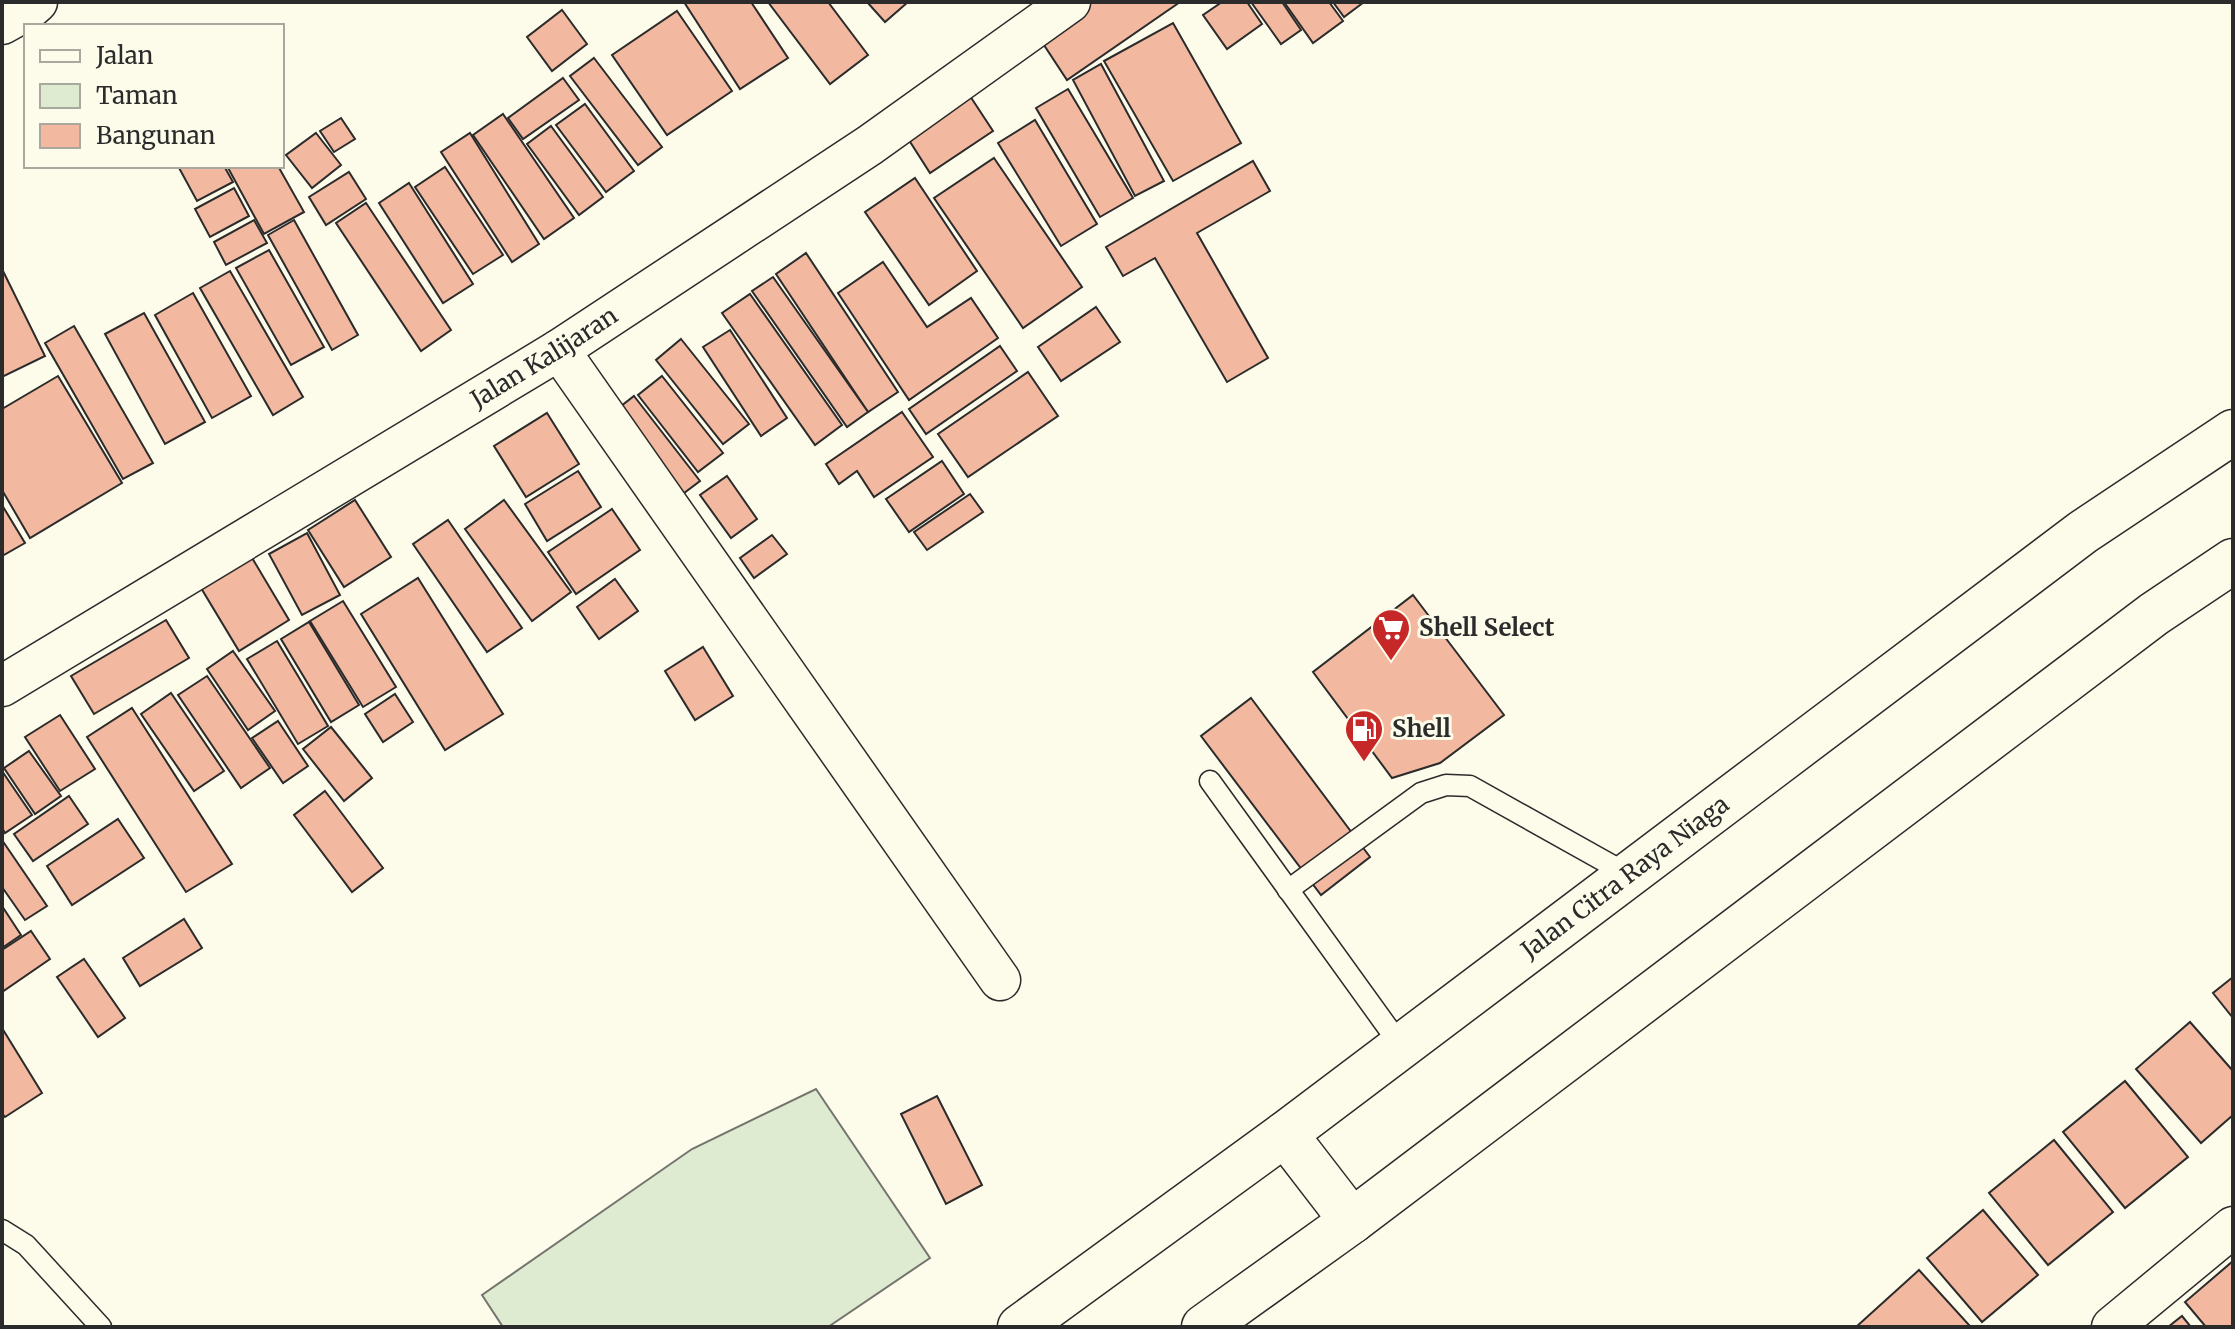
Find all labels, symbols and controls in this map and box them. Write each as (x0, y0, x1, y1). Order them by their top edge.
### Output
legend (24, 24, 284, 168)
text: Jalan (95, 40, 154, 71)
text: Taman (96, 80, 178, 111)
text: Bangunan (96, 120, 216, 151)
street label: Jalan Kalijaran (464, 300, 624, 415)
supermarket icon: Shell Select (1370, 607, 1412, 662)
place label: Shell Select (1419, 612, 1555, 643)
fuel station icon: Shell (1343, 708, 1385, 763)
place label: Shell (1392, 713, 1451, 744)
street label: Jalan Citra Raya Niaga (1514, 788, 1735, 966)

